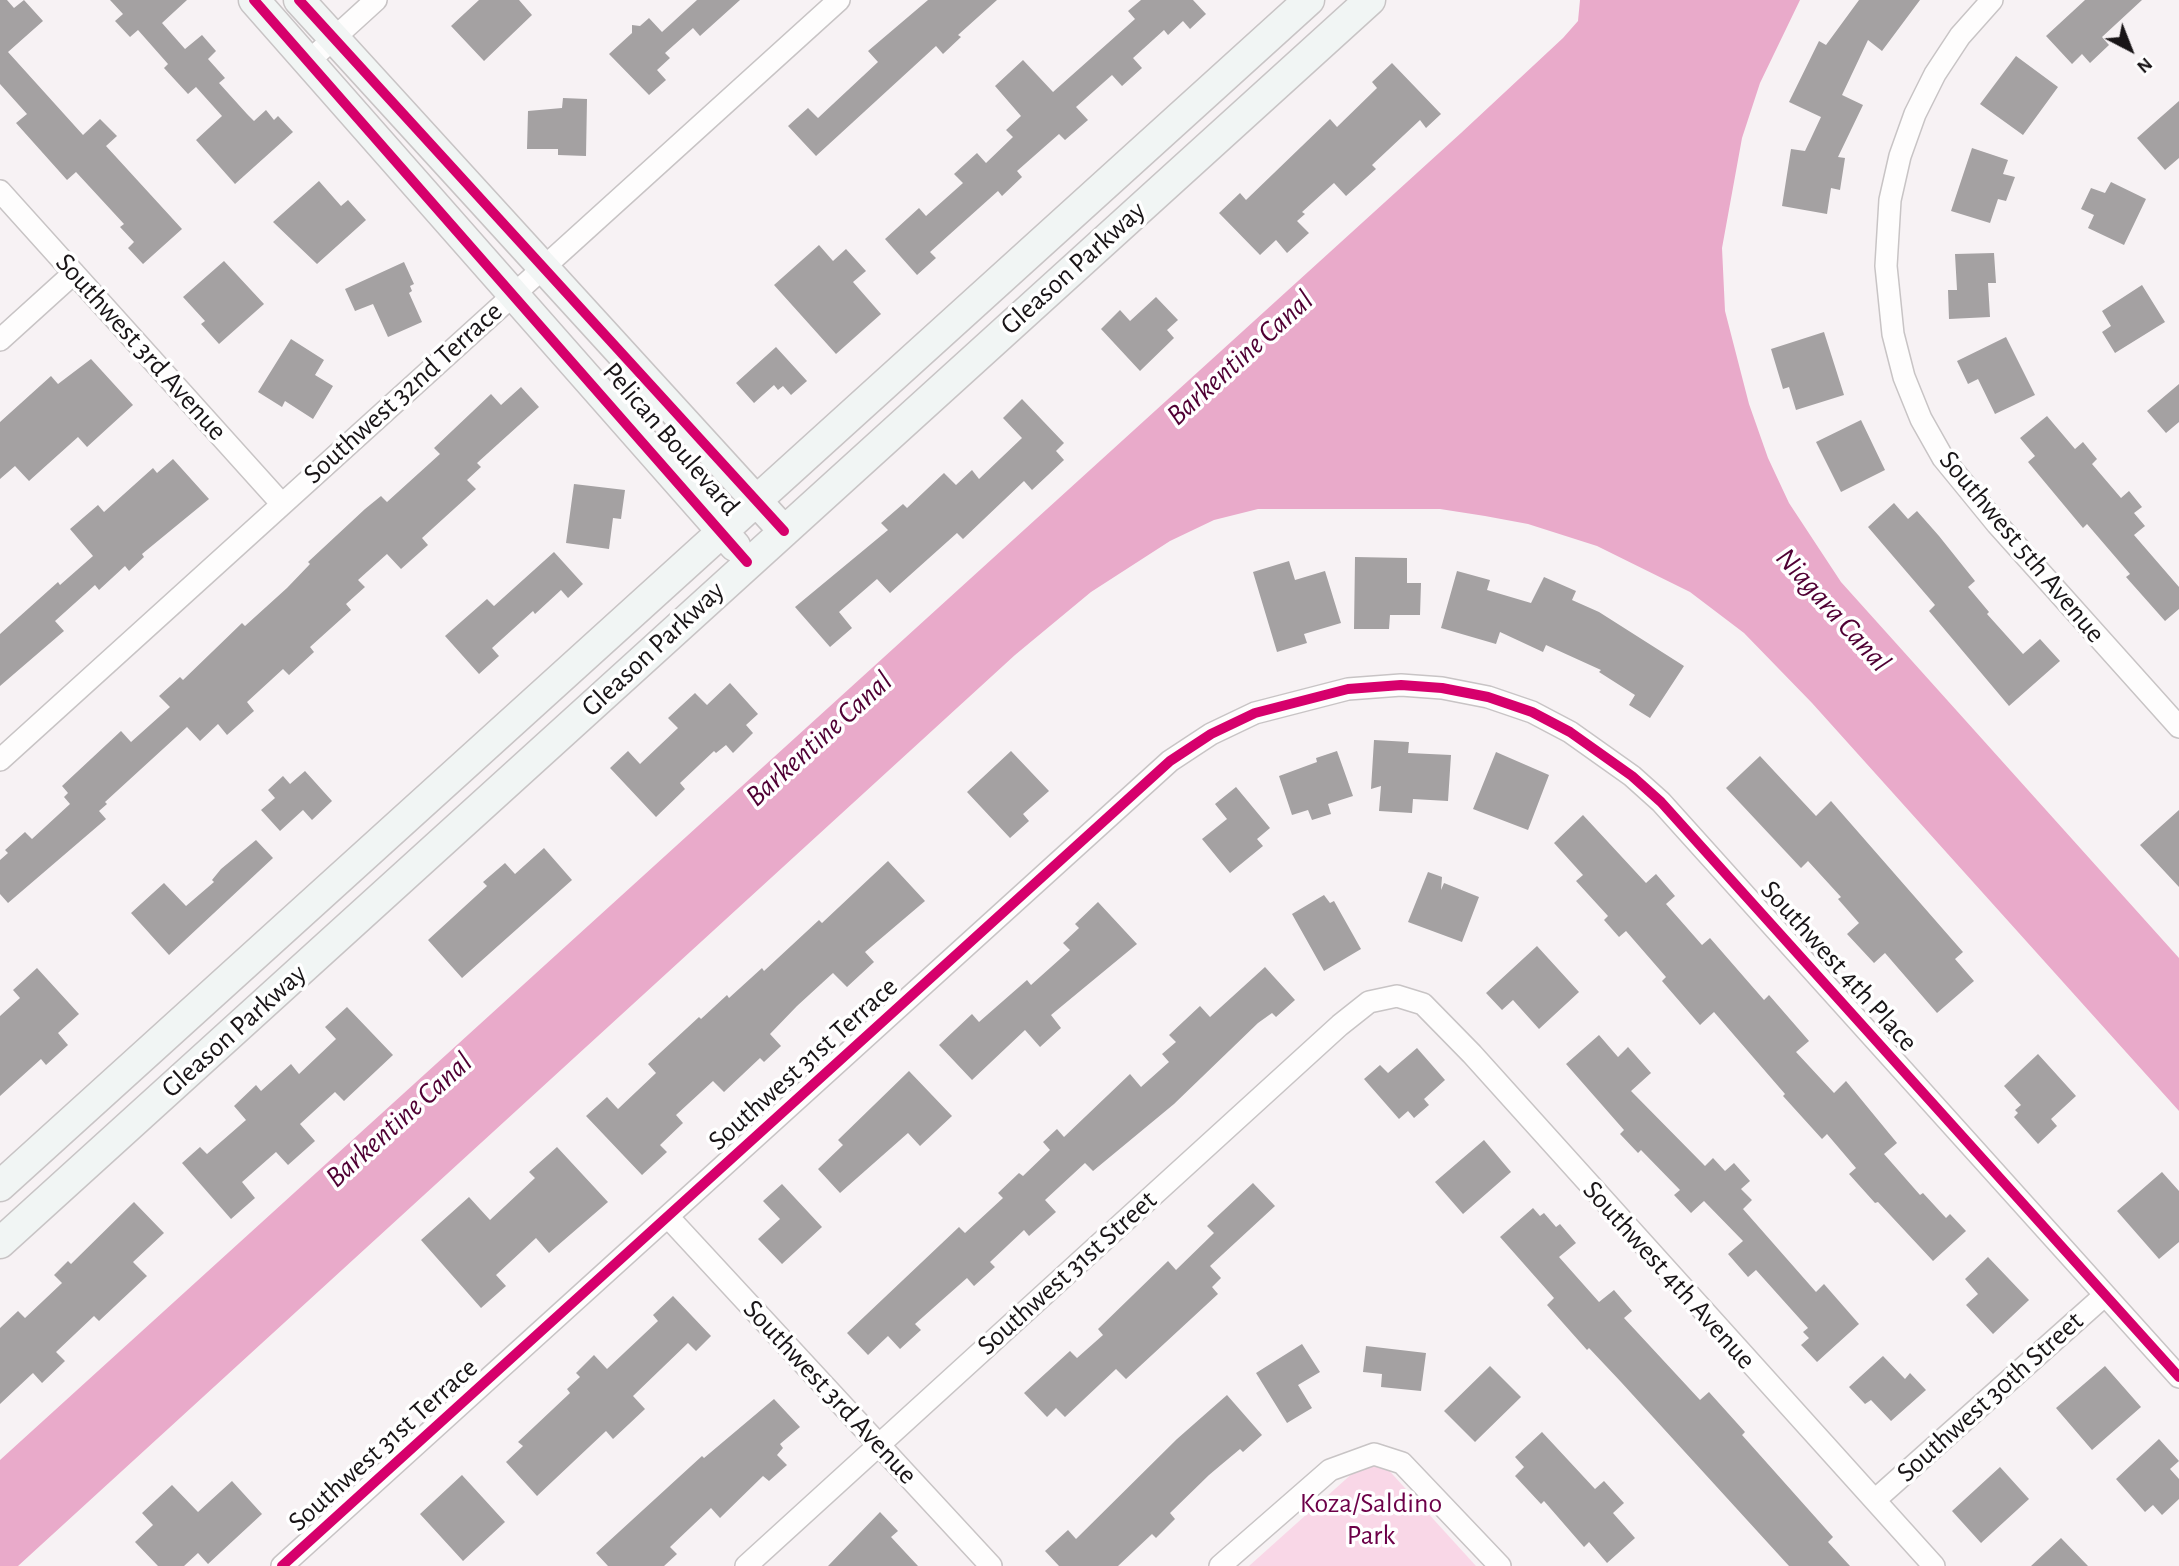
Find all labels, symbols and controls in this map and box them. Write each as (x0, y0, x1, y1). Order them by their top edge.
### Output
north arrow (2095, 14, 2165, 84)
text: N (2133, 53, 2156, 76)
street label: Gleason Parkway (994, 194, 1152, 342)
street label: Southwest 3rd Avenue (48, 246, 234, 448)
water label: Barkentine Canal (1159, 283, 1321, 433)
street label: Southwest 32nd Terrace (297, 295, 509, 491)
street label: Pelican Boulevard (595, 355, 747, 523)
street label: Southwest 5th Avenue (1932, 444, 2112, 650)
water label: Niagara Canal (1768, 540, 1898, 680)
street label: Gleason Parkway (574, 574, 732, 724)
water label: Barkentine Canal (738, 664, 900, 814)
street label: Southwest 4th Place (1753, 874, 1925, 1058)
street label: Gleason Parkway (155, 957, 313, 1105)
street label: Southwest 31st Terrace (701, 970, 905, 1158)
water label: Barkentine Canal (318, 1045, 480, 1195)
street label: Southwest 4th Avenue (1576, 1174, 1762, 1376)
street label: Southwest 31st Street (970, 1184, 1164, 1362)
street label: Southwest 3rd Avenue (736, 1293, 924, 1491)
street label: Southwest 30th Street (1890, 1304, 2090, 1490)
street label: Southwest 31st Terrace (281, 1351, 485, 1539)
park label: Koza/Saldino Park (1300, 1487, 1442, 1553)

